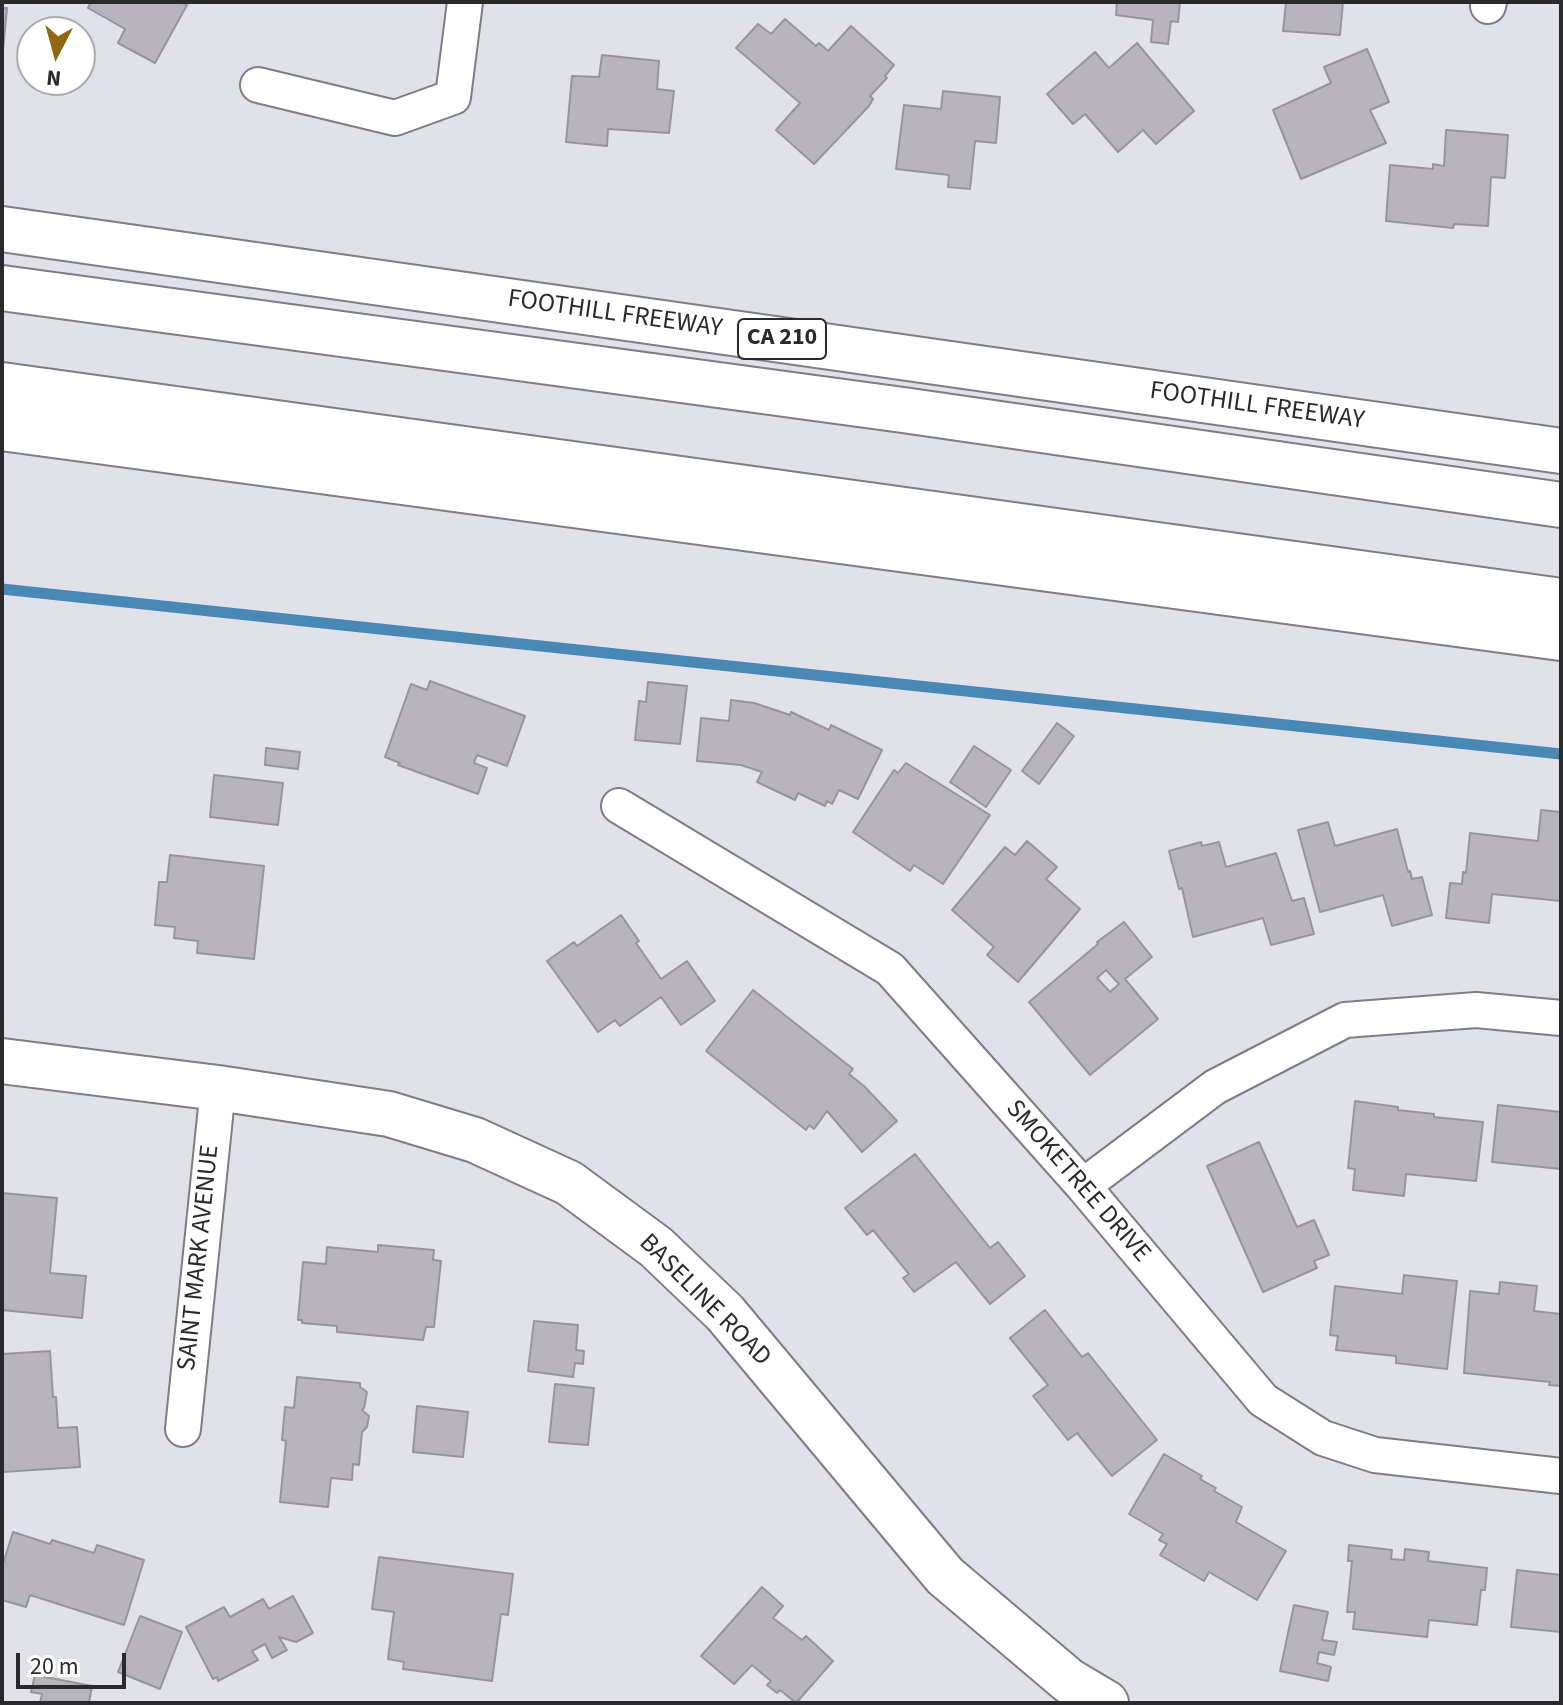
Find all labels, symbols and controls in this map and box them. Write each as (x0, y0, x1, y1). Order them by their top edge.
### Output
north arrow (16, 16, 96, 96)
text: N (45, 61, 63, 95)
street label: FOOTHILL FREEWAY (506, 284, 724, 346)
road number: CA 210 (738, 319, 826, 359)
street label: FOOTHILL FREEWAY (1148, 376, 1366, 438)
street label: SMOKETREE DRIVE (998, 1094, 1156, 1270)
street label: SAINT MARK AVENUE (173, 1143, 227, 1373)
street label: BASELINE ROAD (631, 1228, 777, 1374)
scale bar (20, 1637, 130, 1687)
text: 20 m (30, 1649, 79, 1684)

